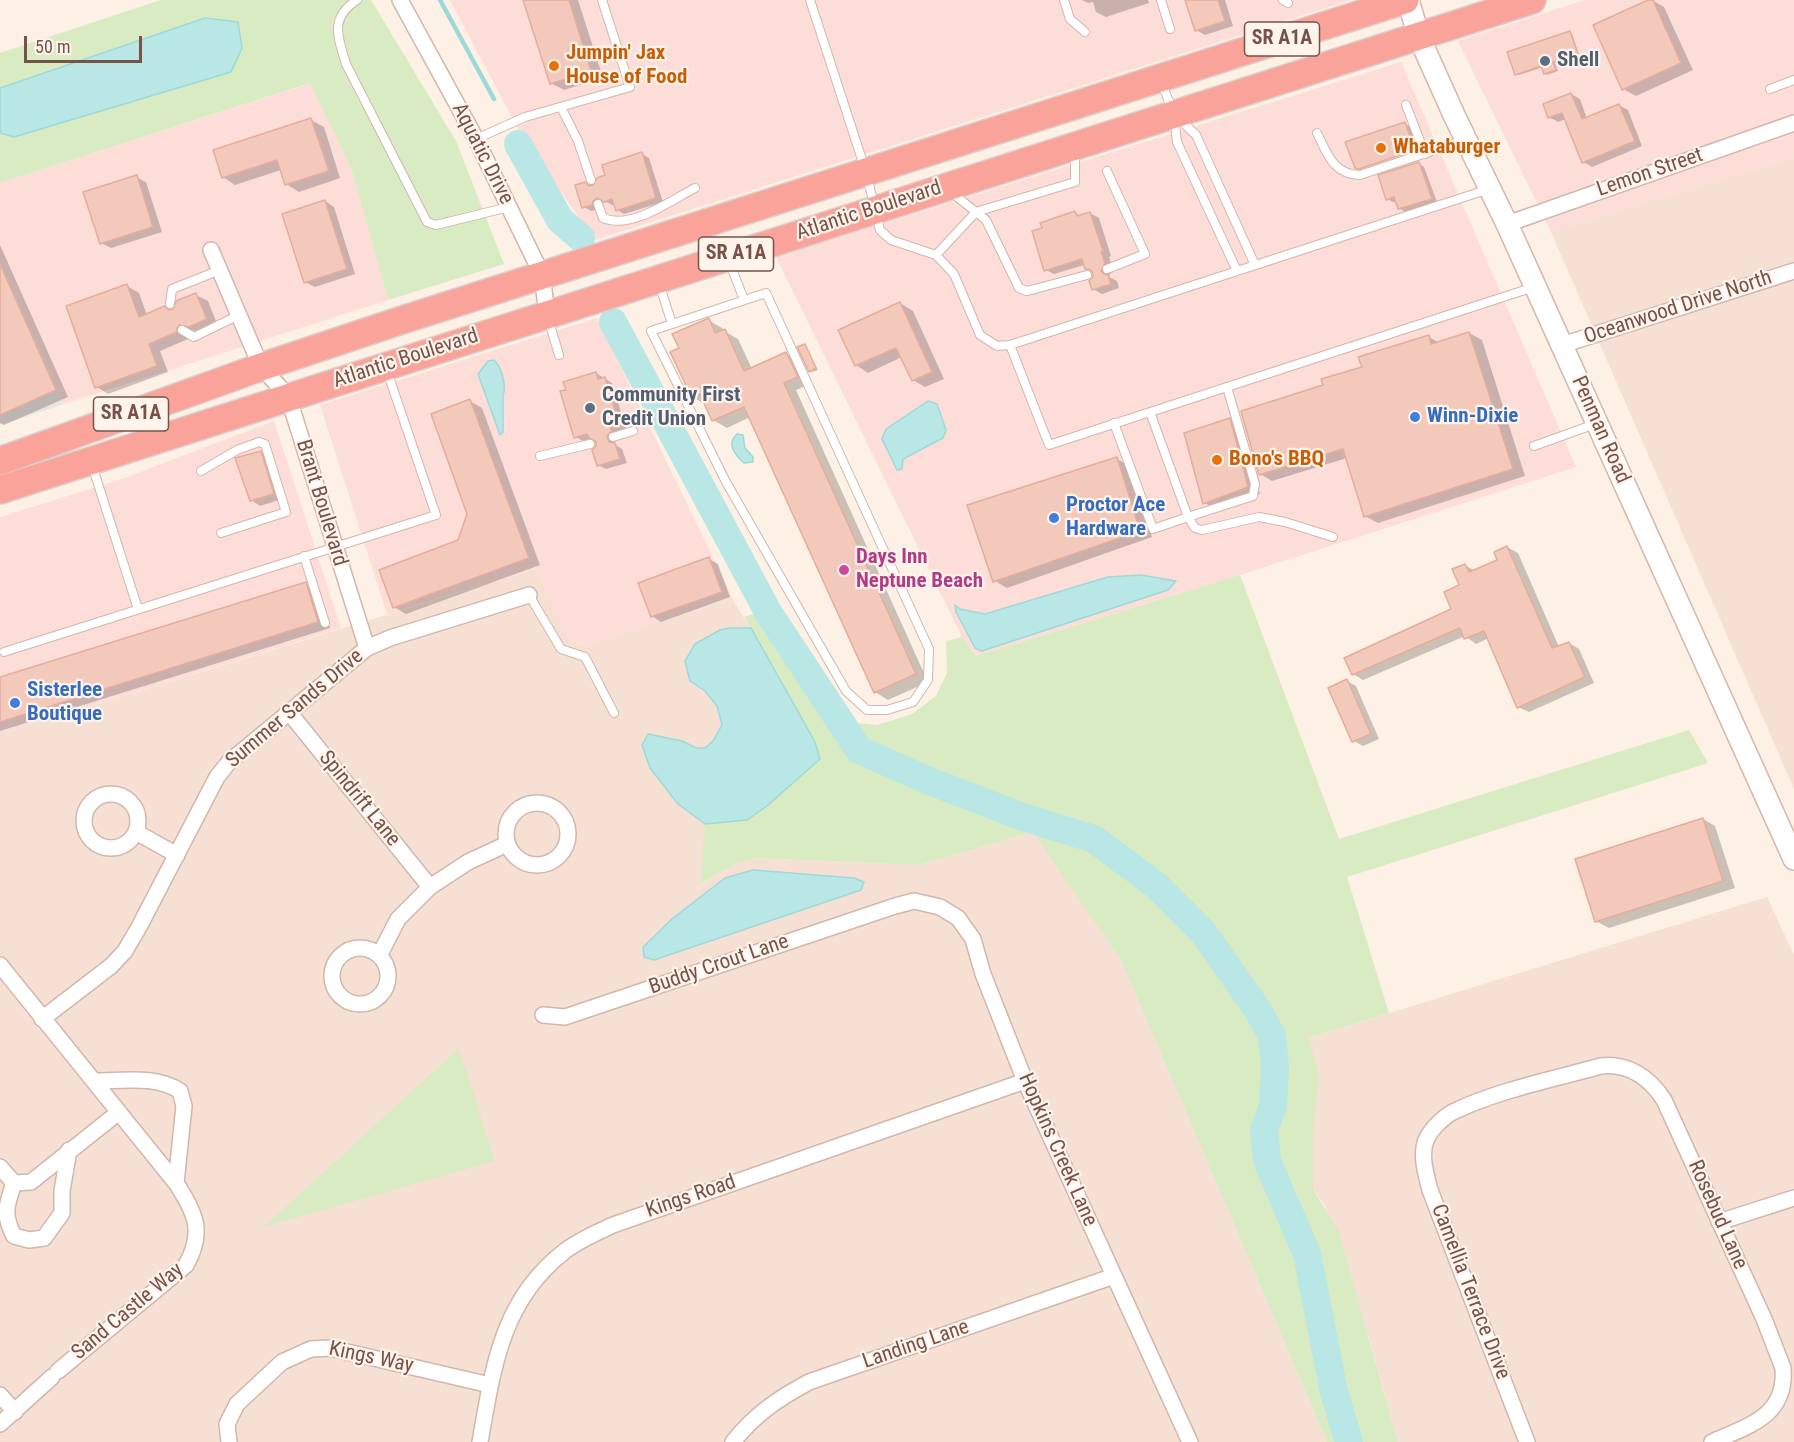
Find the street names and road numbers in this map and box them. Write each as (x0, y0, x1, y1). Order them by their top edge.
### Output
road number: SR A1A (1244, 22, 1320, 56)
street label: Aquatic Drive (446, 99, 518, 209)
street label: Lemon Street (1594, 143, 1706, 203)
street label: Atlantic Boulevard (793, 176, 945, 246)
road number: SR A1A (698, 237, 774, 271)
street label: Oceanwood Drive North (1581, 266, 1775, 350)
street label: Atlantic Boulevard (330, 324, 482, 394)
street label: Penman Road (1565, 373, 1635, 487)
road number: SR A1A (94, 397, 168, 431)
street label: Brant Boulevard (290, 437, 352, 569)
street label: Summer Sands Drive (221, 644, 369, 774)
street label: Spindrift Lane (313, 746, 405, 852)
street label: Buddy Crout Lane (646, 929, 792, 1001)
street label: Hopkins Creek Lane (1012, 1070, 1102, 1230)
street label: Rosebud Lane (1682, 1156, 1752, 1274)
street label: Kings Road (643, 1170, 739, 1224)
street label: Camellia Terrace Drive (1425, 1201, 1515, 1383)
street label: Sand Castle Way (67, 1258, 189, 1366)
street label: Landing Lane (859, 1315, 973, 1375)
street label: Kings Way (327, 1337, 415, 1379)

